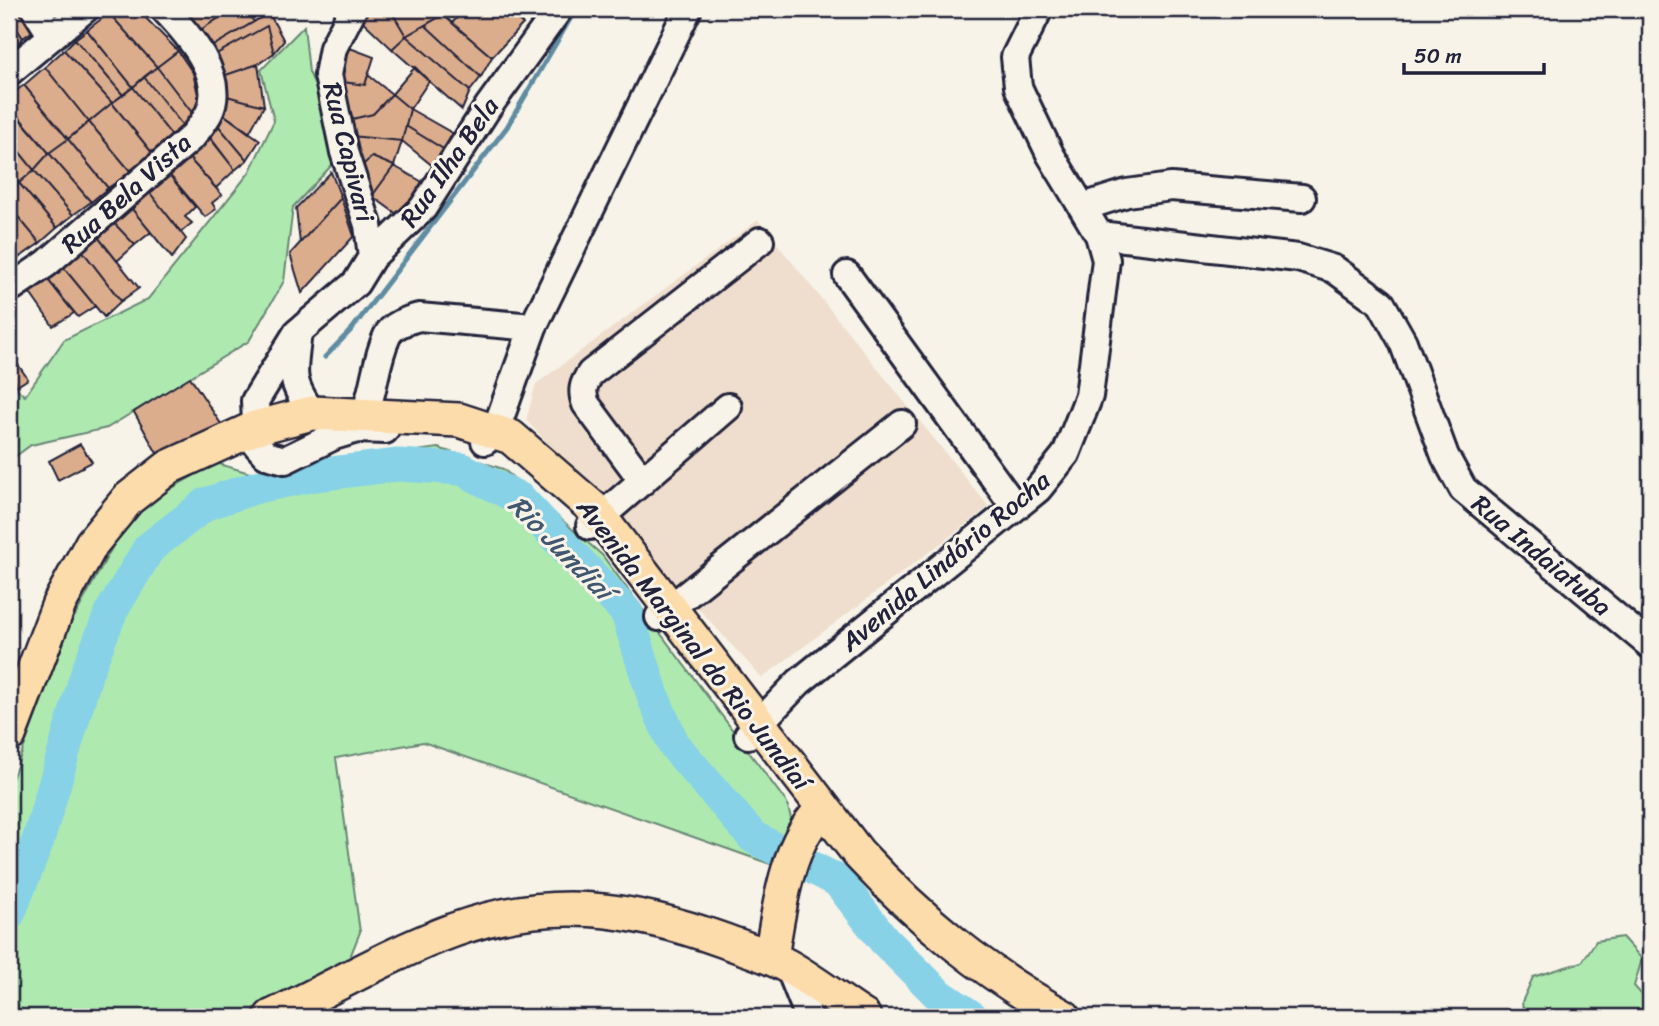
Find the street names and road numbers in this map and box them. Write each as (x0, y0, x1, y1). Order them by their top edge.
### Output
street label: Rua Capivari (309, 77, 389, 228)
street label: Rua Ilha Bela (387, 86, 512, 237)
street label: Rua Bela Vista (50, 121, 202, 265)
street label: Avenida Lindório Rocha (829, 458, 1061, 664)
street label: Rua Indaiatuba (1461, 482, 1623, 628)
street label: Avenida Marginal do Rio Jundiaí (564, 487, 825, 803)

